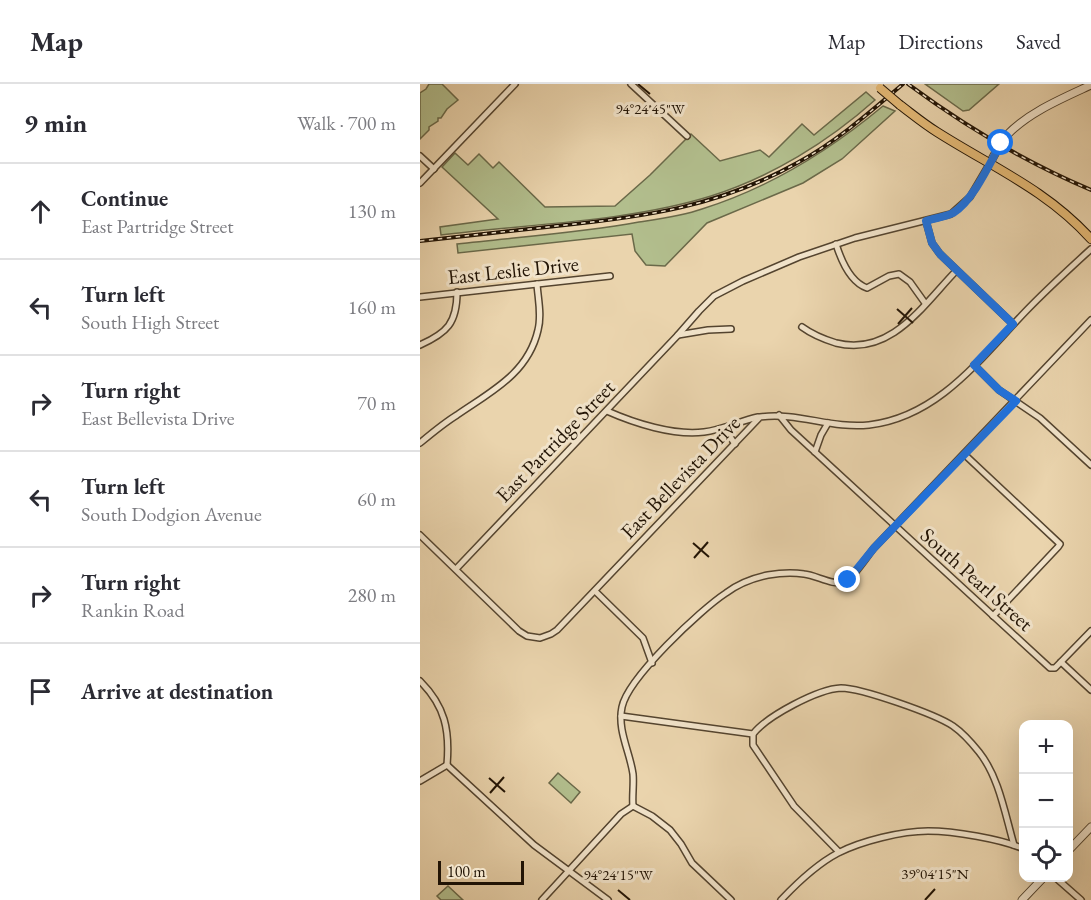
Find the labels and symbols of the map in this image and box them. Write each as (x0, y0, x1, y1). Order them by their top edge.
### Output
text: 94°24'45"W (615, 99, 685, 118)
route start (987, 129, 1013, 155)
street label: East Leslie Drive (446, 250, 580, 290)
street label: East Partridge Street (490, 374, 621, 508)
street label: East Bellevista Drive (614, 410, 746, 544)
street label: South Pearl Street (915, 521, 1039, 637)
route end (834, 566, 860, 592)
scale bar (438, 858, 524, 886)
text: 39°04'15"N (901, 864, 969, 883)
text: 94°24'15"W (583, 865, 653, 884)

